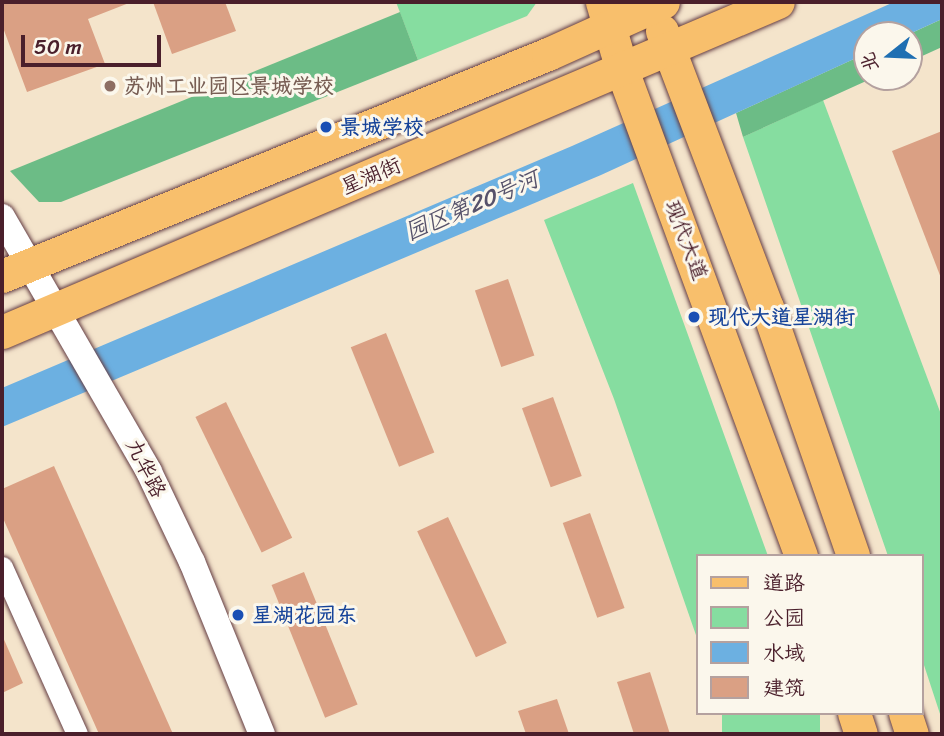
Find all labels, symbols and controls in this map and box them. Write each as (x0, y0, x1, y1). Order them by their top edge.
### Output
scale bar (24, 21, 164, 65)
north arrow (853, 21, 923, 91)
text: 50 m (34, 28, 82, 66)
text: 北 (851, 48, 888, 76)
place label: 苏州工业园区景城学校 (124, 73, 334, 99)
marker: 苏州工业园区景城学校 (102, 78, 118, 94)
place label: 景城学校 (340, 114, 424, 140)
marker: 景城学校 (318, 119, 334, 135)
street label: 星湖街 (337, 152, 405, 200)
water label: 园区第20号河 (401, 165, 543, 247)
street label: 现代大道 (659, 196, 713, 284)
place label: 现代大道星湖街 (708, 304, 855, 330)
marker: 现代大道星湖街 (686, 309, 702, 325)
street label: 九华路 (120, 434, 172, 502)
legend (696, 554, 923, 715)
text: 道路 (763, 564, 805, 602)
text: 公园 (763, 599, 805, 637)
place label: 星湖花园东 (252, 602, 357, 628)
marker: 星湖花园东 (230, 607, 246, 623)
text: 水域 (763, 634, 805, 672)
text: 建筑 (763, 669, 805, 707)

